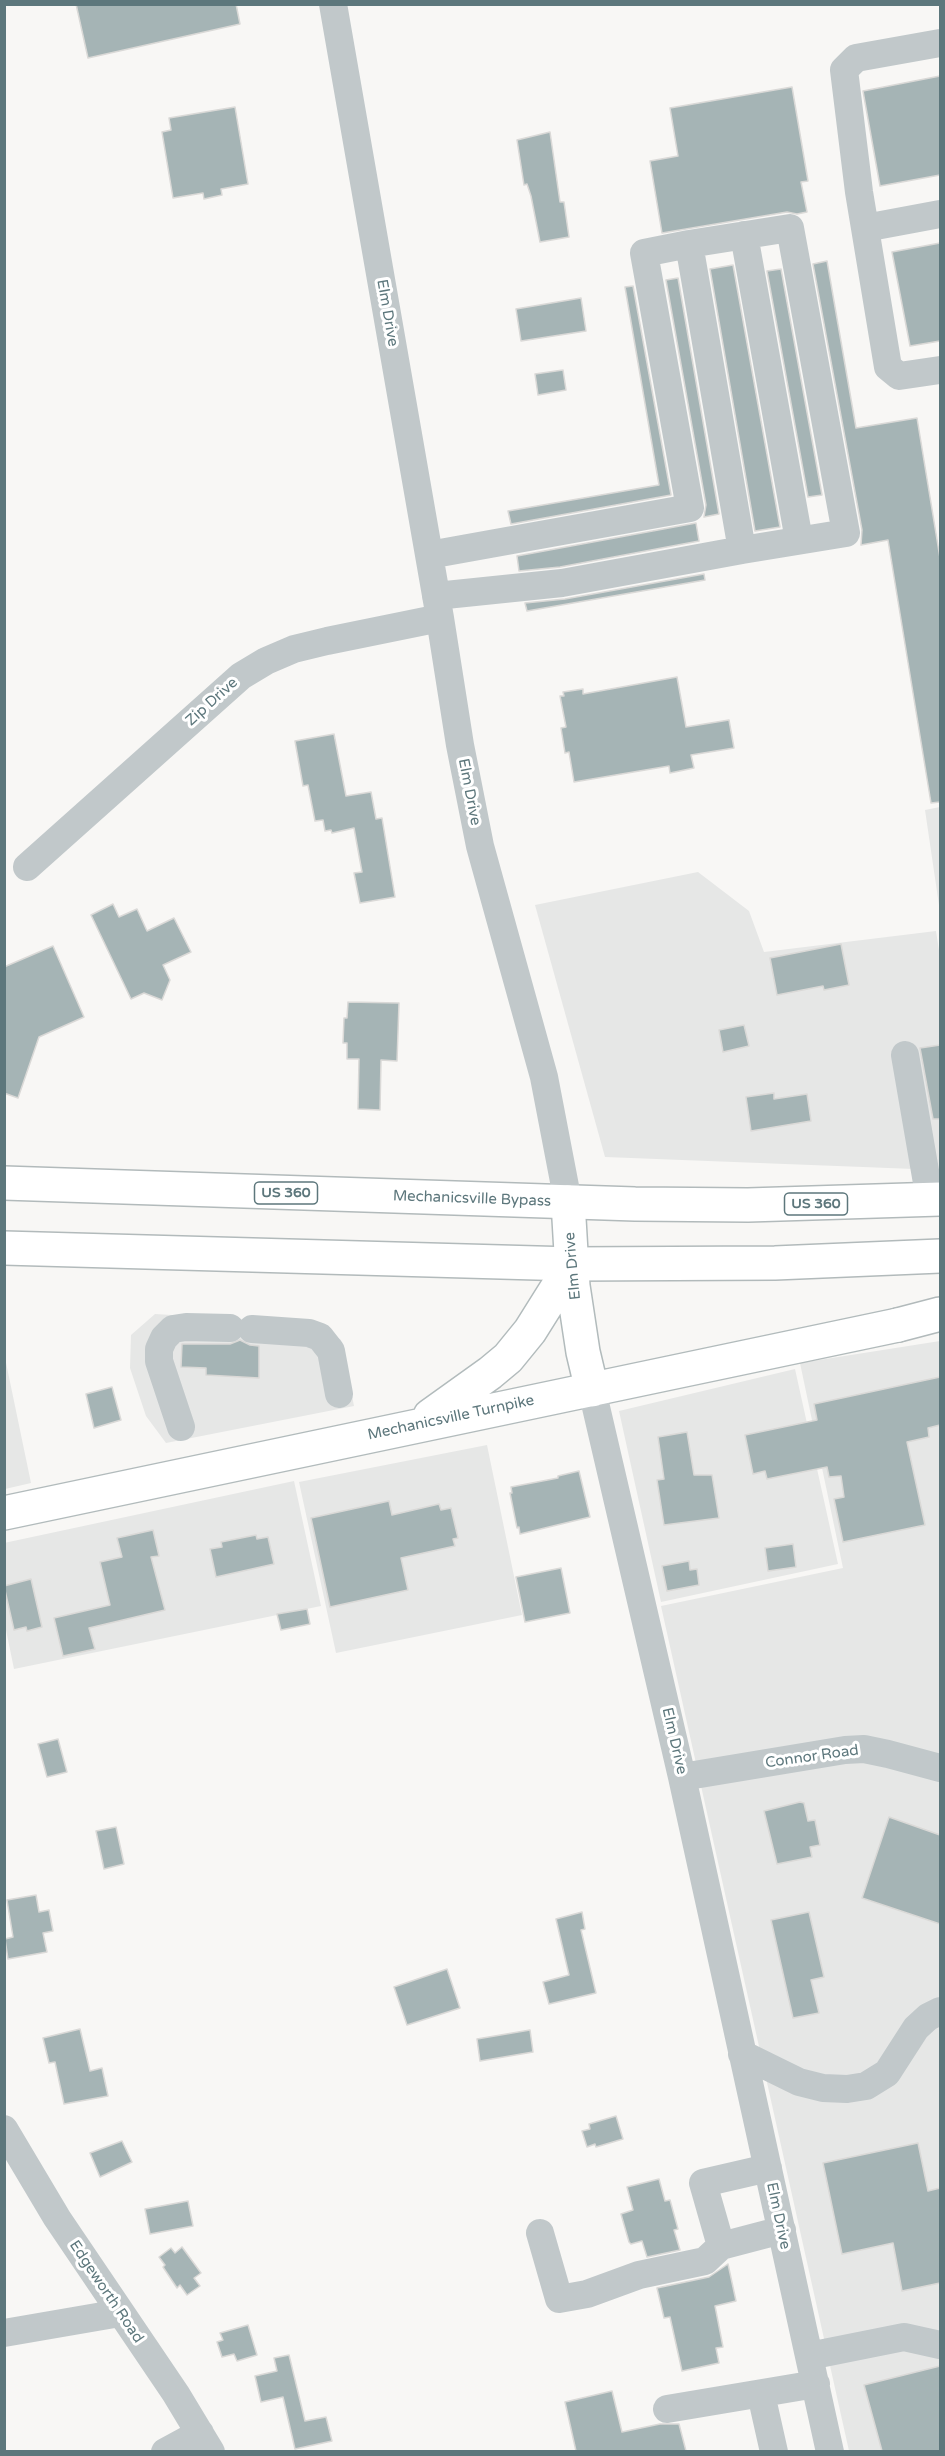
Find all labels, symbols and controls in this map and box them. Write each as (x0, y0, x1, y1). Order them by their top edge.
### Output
street label: Elm Drive (372, 278, 402, 348)
street label: Zip Drive (182, 674, 242, 730)
street label: Elm Drive (454, 757, 484, 827)
road number: US 360 (254, 1182, 318, 1204)
street label: Mechanicsville Bypass (393, 1187, 551, 1211)
road number: US 360 (784, 1193, 848, 1215)
street label: Elm Drive (561, 1231, 585, 1301)
street label: Mechanicsville Turnpike (366, 1392, 536, 1444)
street label: Elm Drive (658, 1706, 690, 1776)
street label: Connor Road (764, 1742, 860, 1772)
street label: Elm Drive (762, 2181, 794, 2251)
street label: Edgeworth Road (65, 2237, 147, 2347)

